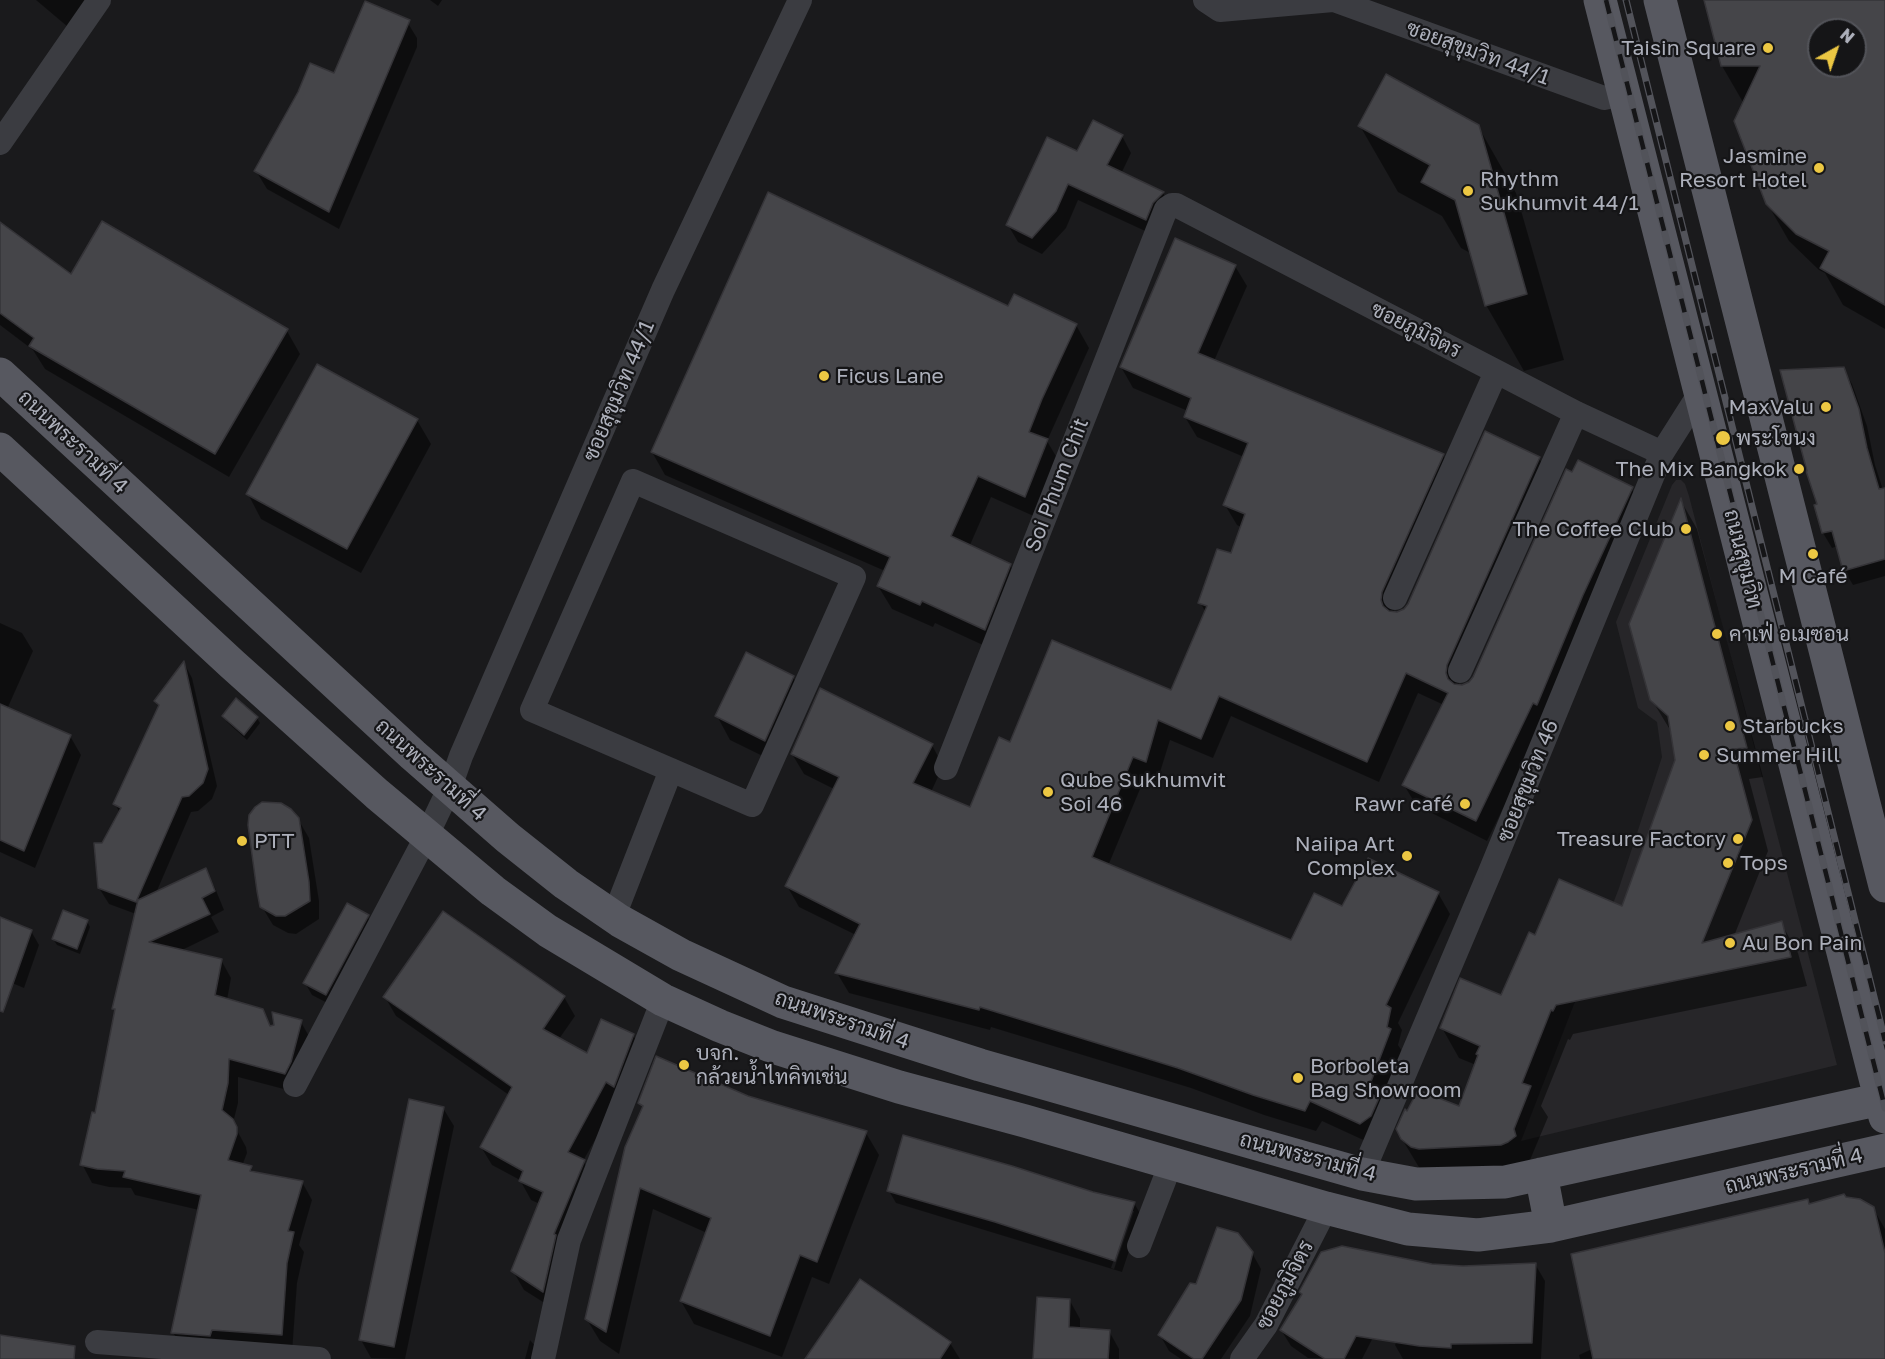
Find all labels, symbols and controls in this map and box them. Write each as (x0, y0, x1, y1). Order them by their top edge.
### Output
street label: ซอยสุขุมวิท 44/1 (1403, 15, 1553, 91)
north arrow (1807, 18, 1867, 78)
text: N (1836, 24, 1858, 47)
place label: Taisin Square (1621, 35, 1756, 61)
marker: Taisin Square (1761, 41, 1775, 55)
place label: Jasmine Resort Hotel (1679, 143, 1807, 193)
marker: Jasmine Resort Hotel (1812, 161, 1826, 175)
place label: Rhythm Sukhumvit 44/1 (1480, 166, 1639, 216)
marker: Rhythm Sukhumvit 44/1 (1461, 184, 1475, 198)
street label: ซอยภูมิจิตร (1367, 297, 1465, 363)
street label: ซอยสุขุมวิท 44/1 (578, 317, 660, 465)
place label: Ficus Lane (836, 363, 944, 389)
marker: Ficus Lane (817, 369, 831, 383)
street label: ถนนพระรามที่ 4 (13, 385, 133, 499)
place label: MaxValu (1728, 394, 1814, 420)
marker: MaxValu (1819, 400, 1833, 414)
street label: Soi Phum Chit (1020, 415, 1094, 555)
place label: พระโขนง (1736, 425, 1816, 451)
marker: พระโขนง (1714, 429, 1732, 447)
place label: The Mix Bangkok (1615, 456, 1787, 482)
marker: The Mix Bangkok (1792, 462, 1806, 476)
street label: ถนนสุขุมวิท (1719, 507, 1767, 611)
place label: The Coffee Club (1512, 516, 1674, 542)
marker: The Coffee Club (1679, 522, 1693, 536)
marker: M Café (1806, 547, 1820, 561)
place label: M Café (1778, 563, 1848, 589)
place label: คาเฟ่ อเมซอน (1729, 621, 1849, 647)
marker: คาเฟ่ อเมซอน (1710, 627, 1724, 641)
place label: Starbucks (1742, 713, 1844, 739)
street label: ถนนพระรามที่ 4 (370, 714, 492, 826)
street label: ซอยสุขุมวิท 46 (1492, 716, 1564, 846)
marker: Starbucks (1723, 719, 1737, 733)
place label: Summer Hill (1716, 742, 1840, 768)
marker: Summer Hill (1697, 748, 1711, 762)
place label: Qube Sukhumvit Soi 46 (1060, 767, 1226, 817)
marker: Qube Sukhumvit Soi 46 (1041, 785, 1055, 799)
place label: Rawr café (1354, 791, 1453, 817)
marker: Rawr café (1458, 797, 1472, 811)
place label: Treasure Factory (1557, 826, 1726, 852)
place label: PTT (254, 828, 294, 854)
place label: Naiipa Art Complex (1295, 831, 1395, 881)
marker: Treasure Factory (1731, 832, 1745, 846)
marker: PTT (235, 834, 249, 848)
marker: Naiipa Art Complex (1400, 849, 1414, 863)
place label: Tops (1740, 850, 1788, 876)
marker: Tops (1721, 856, 1735, 870)
place label: Au Bon Pain (1742, 930, 1862, 956)
marker: Au Bon Pain (1723, 936, 1737, 950)
street label: ถนนพระรามที่ 4 (771, 985, 913, 1055)
place label: บจก. กล้วยน้ำไทคิทเช่น (696, 1040, 848, 1090)
place label: Borboleta Bag Showroom (1310, 1053, 1462, 1103)
marker: บจก. กล้วยน้ำไทคิทเช่น (677, 1058, 691, 1072)
marker: Borboleta Bag Showroom (1291, 1071, 1305, 1085)
street label: ถนนพระรามที่ 4 (1237, 1127, 1379, 1187)
street label: ถนนพระรามที่ 4 (1723, 1143, 1865, 1199)
street label: ซอยภูมิจิตร (1251, 1236, 1319, 1334)

